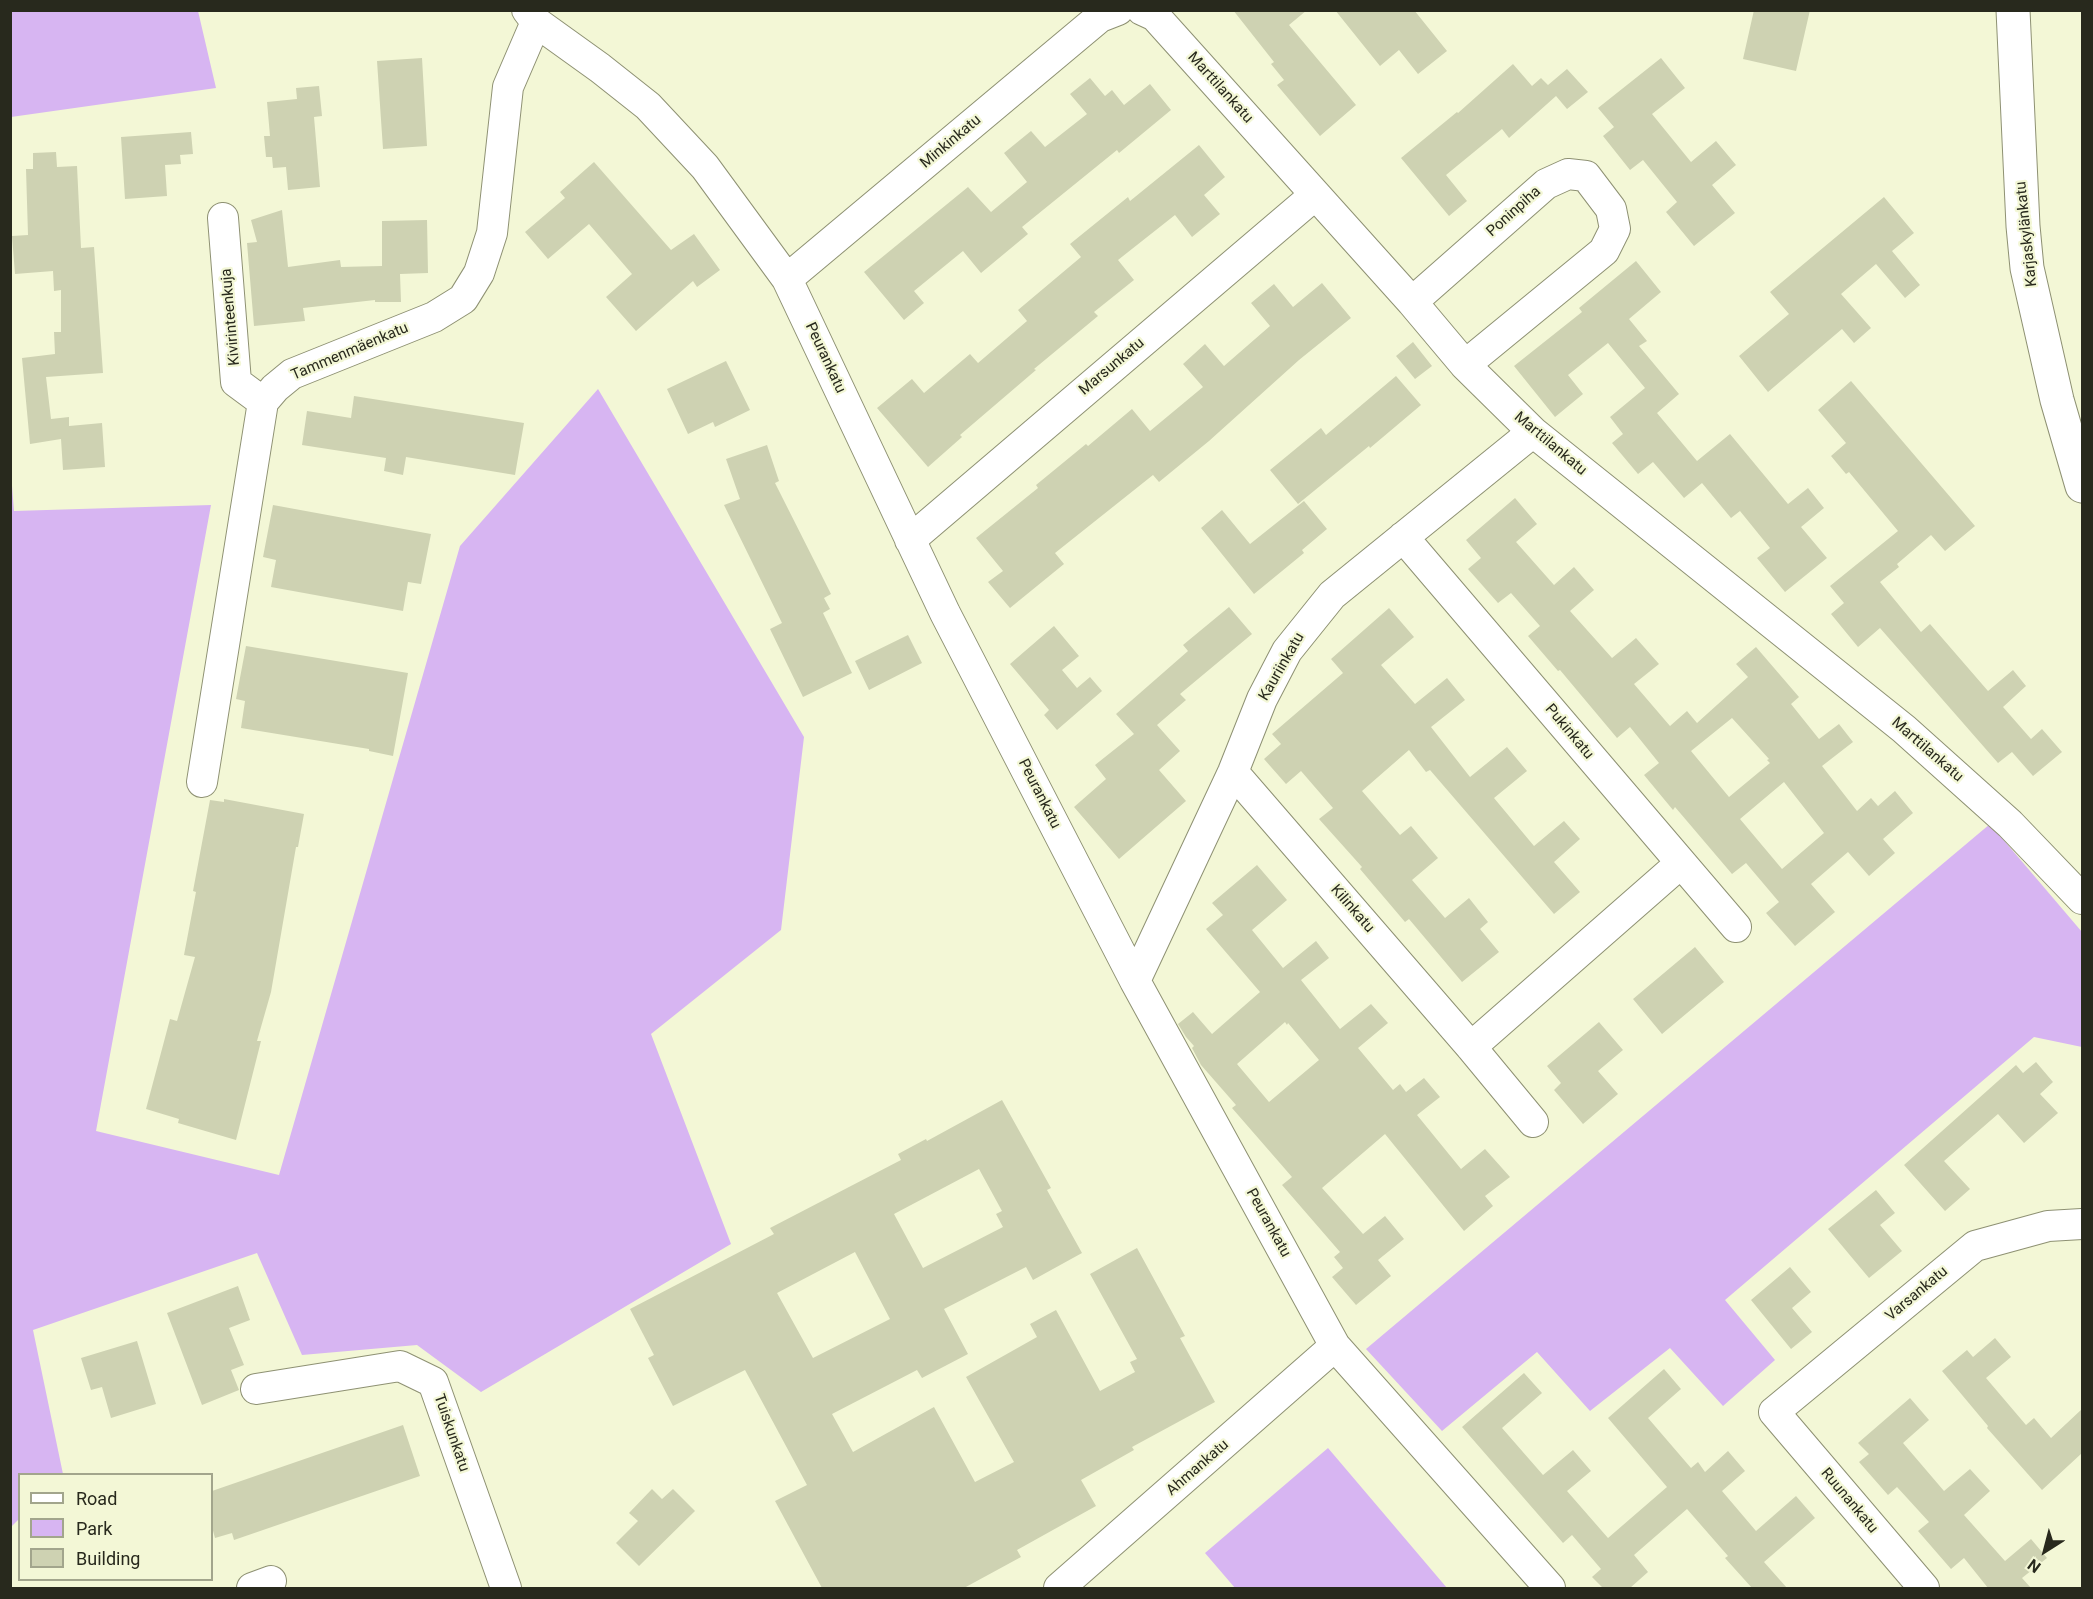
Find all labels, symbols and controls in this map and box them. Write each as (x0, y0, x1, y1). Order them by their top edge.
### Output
street label: Marttilankatu (1183, 49, 1257, 127)
street label: Minkinkatu (917, 111, 985, 173)
street label: Karjaskylänkatu (2013, 180, 2041, 288)
street label: Poninpiha (1483, 183, 1545, 241)
street label: Kivirinteenkuja (218, 268, 244, 366)
street label: Tammenmäenkatu (289, 319, 411, 385)
street label: Peurankatu (801, 320, 849, 396)
street label: Marsunkatu (1076, 335, 1148, 399)
street label: Marttilankatu (1510, 408, 1590, 480)
street label: Kauriinkatu (1255, 630, 1309, 704)
street label: Pukinkatu (1541, 701, 1597, 763)
street label: Marttilankatu (1887, 714, 1967, 786)
street label: Peurankatu (1014, 756, 1064, 832)
street label: Kilinkatu (1326, 881, 1378, 937)
street label: Peurankatu (1242, 1186, 1294, 1260)
street label: Varsankatu (1882, 1263, 1952, 1325)
street label: Tuiskunkatu (429, 1392, 473, 1474)
street label: Ahmankatu (1163, 1436, 1233, 1500)
street label: Ruunankatu (1817, 1465, 1881, 1537)
legend (18, 1473, 213, 1581)
text: Road (76, 1488, 117, 1509)
text: Park (76, 1518, 112, 1539)
north arrow (2015, 1521, 2075, 1581)
text: Building (76, 1548, 140, 1569)
text: N (2024, 1555, 2044, 1577)

